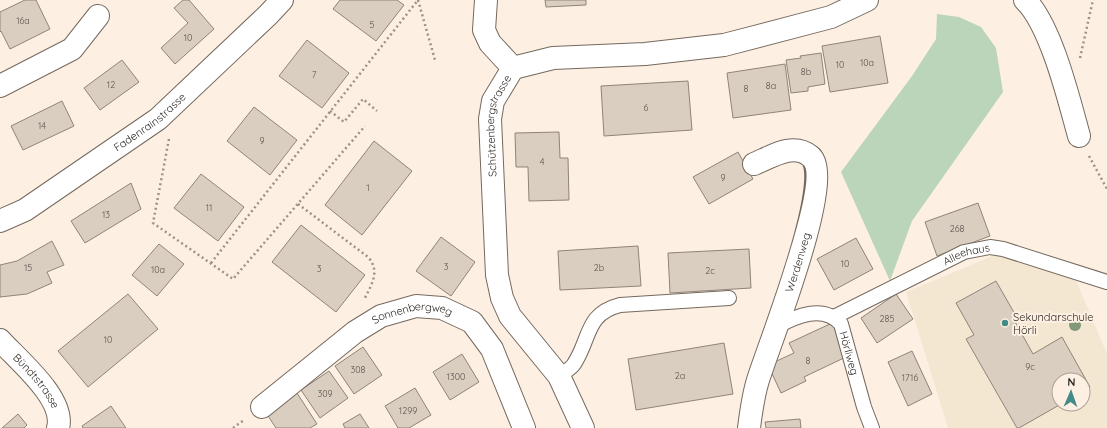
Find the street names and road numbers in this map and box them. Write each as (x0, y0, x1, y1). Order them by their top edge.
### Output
street label: Schützenbergstrasse (483, 72, 514, 177)
street label: Fadenrainstrasse (111, 90, 189, 154)
street label: Werdenweg (782, 231, 813, 294)
street label: Alleehaus (941, 240, 991, 268)
street label: Sonnenbergweg (369, 299, 455, 327)
street label: Hörliweg (836, 330, 862, 377)
street label: Bündtstrasse (10, 351, 62, 411)

